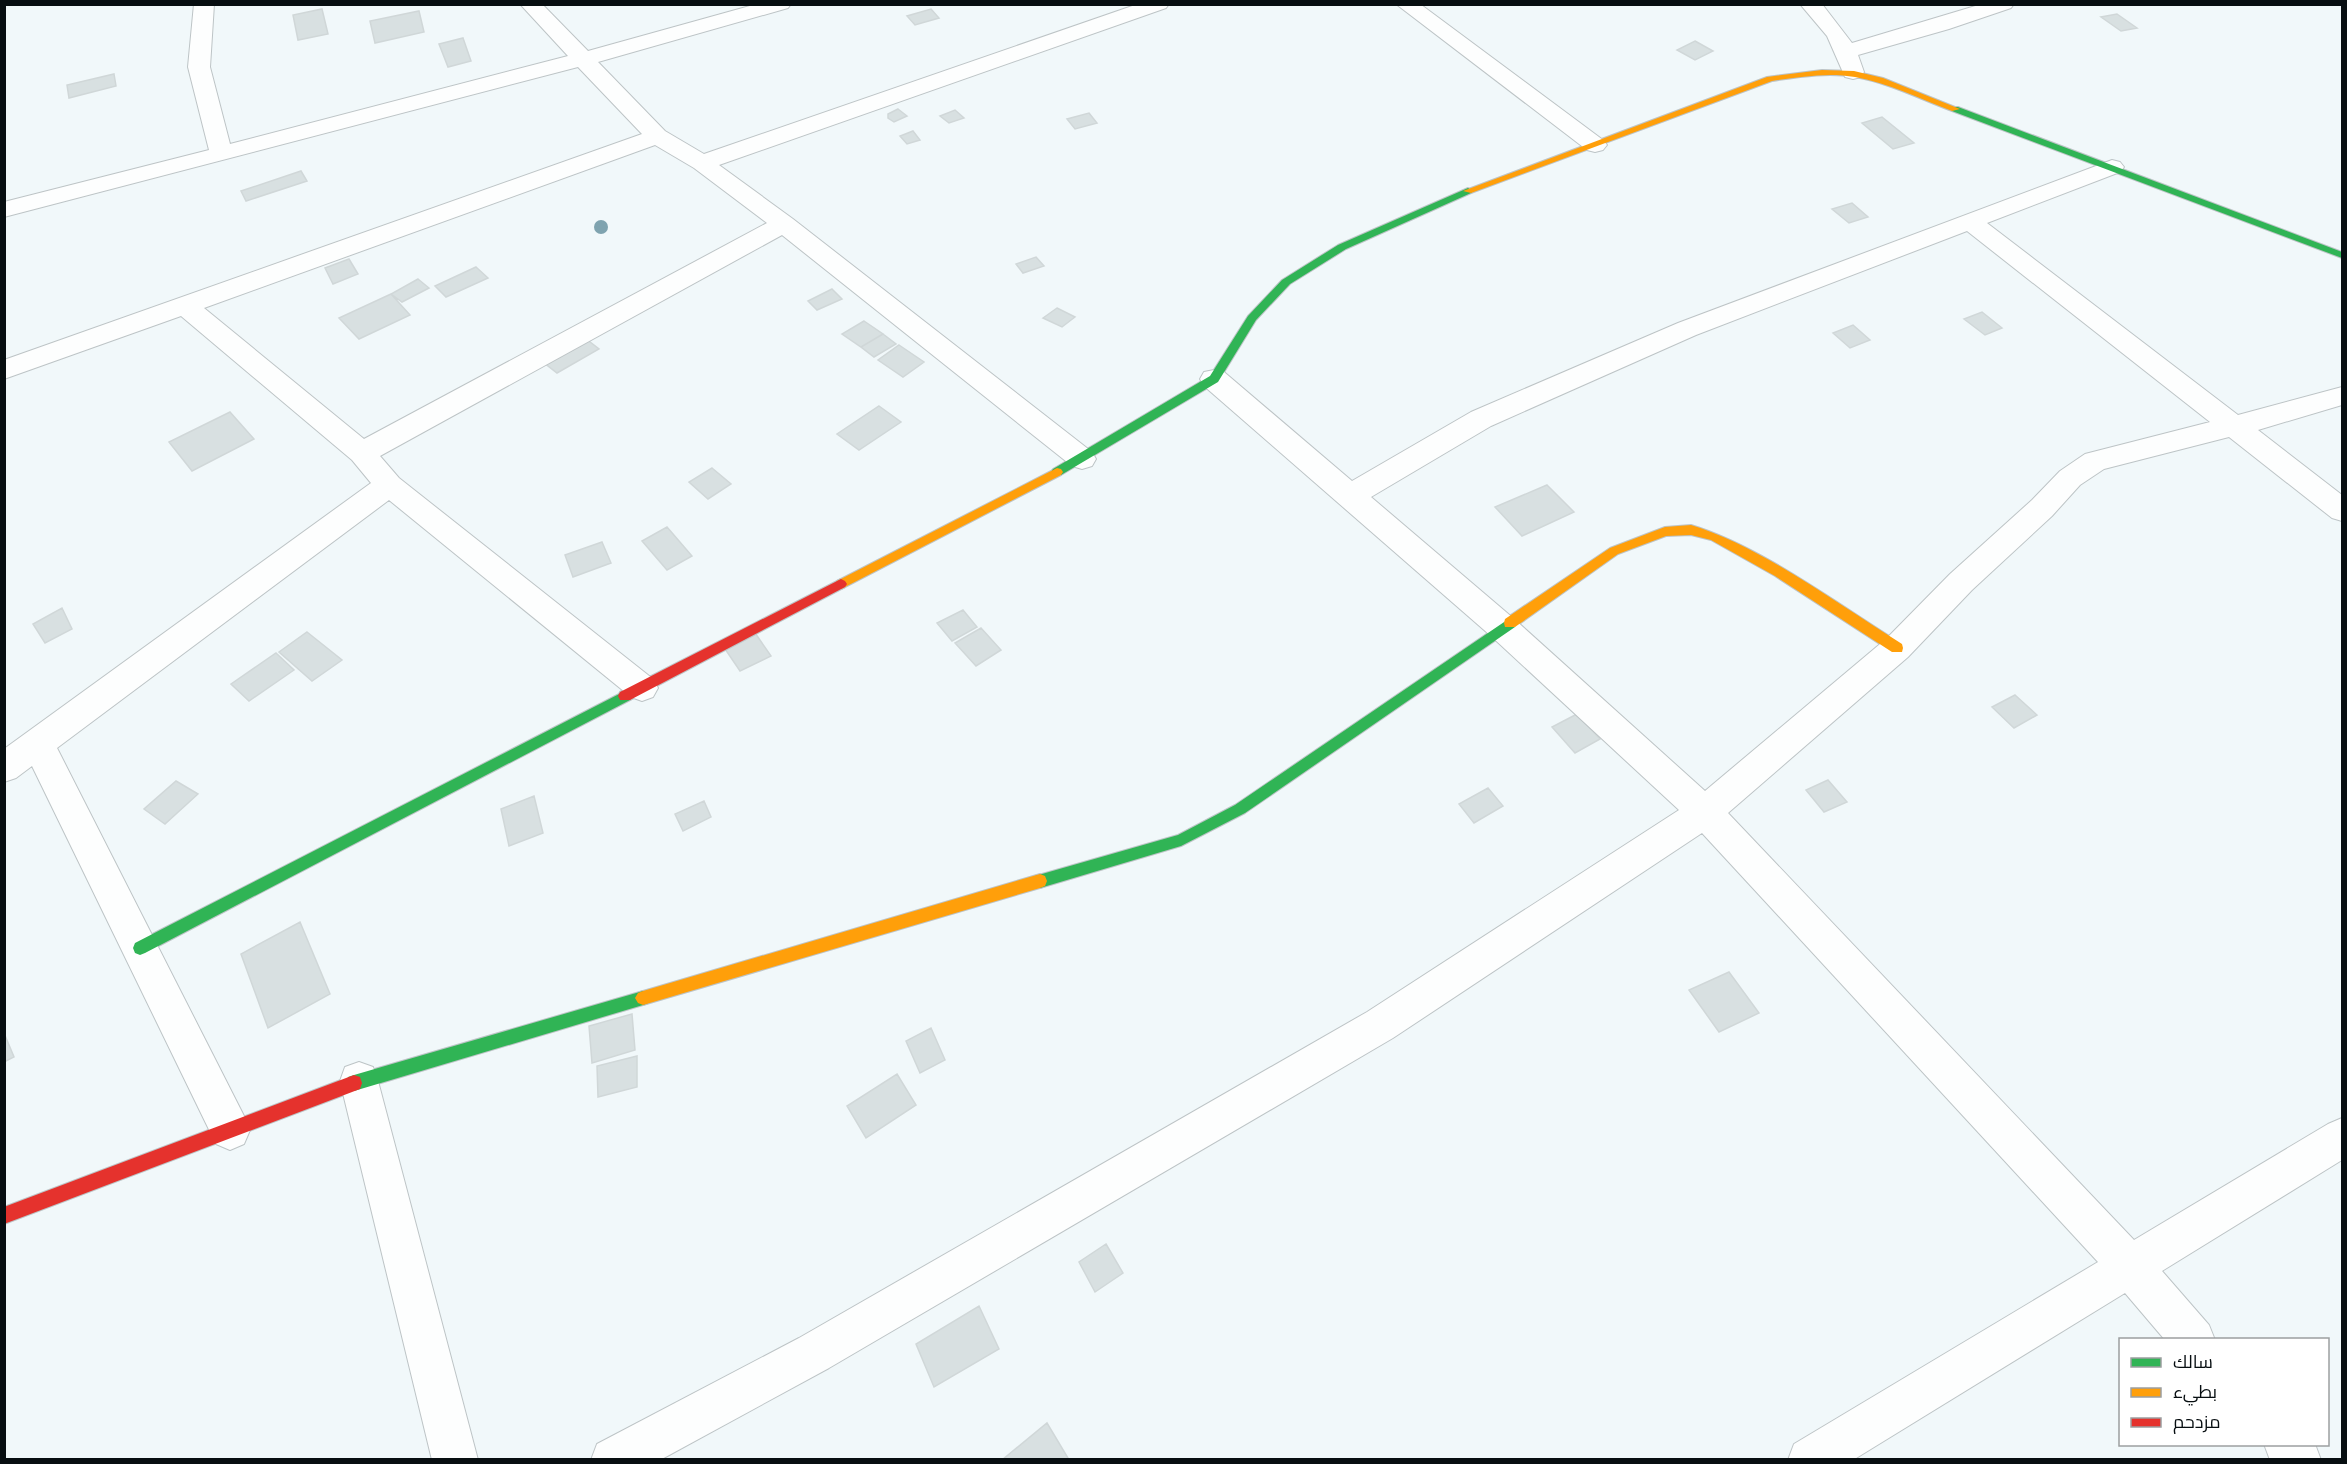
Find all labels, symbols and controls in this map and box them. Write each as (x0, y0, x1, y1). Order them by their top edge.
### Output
legend (2119, 1338, 2329, 1446)
text: سالك (2173, 1349, 2213, 1375)
text: بطيء (2173, 1379, 2217, 1406)
text: مزدحم (2173, 1409, 2221, 1435)

